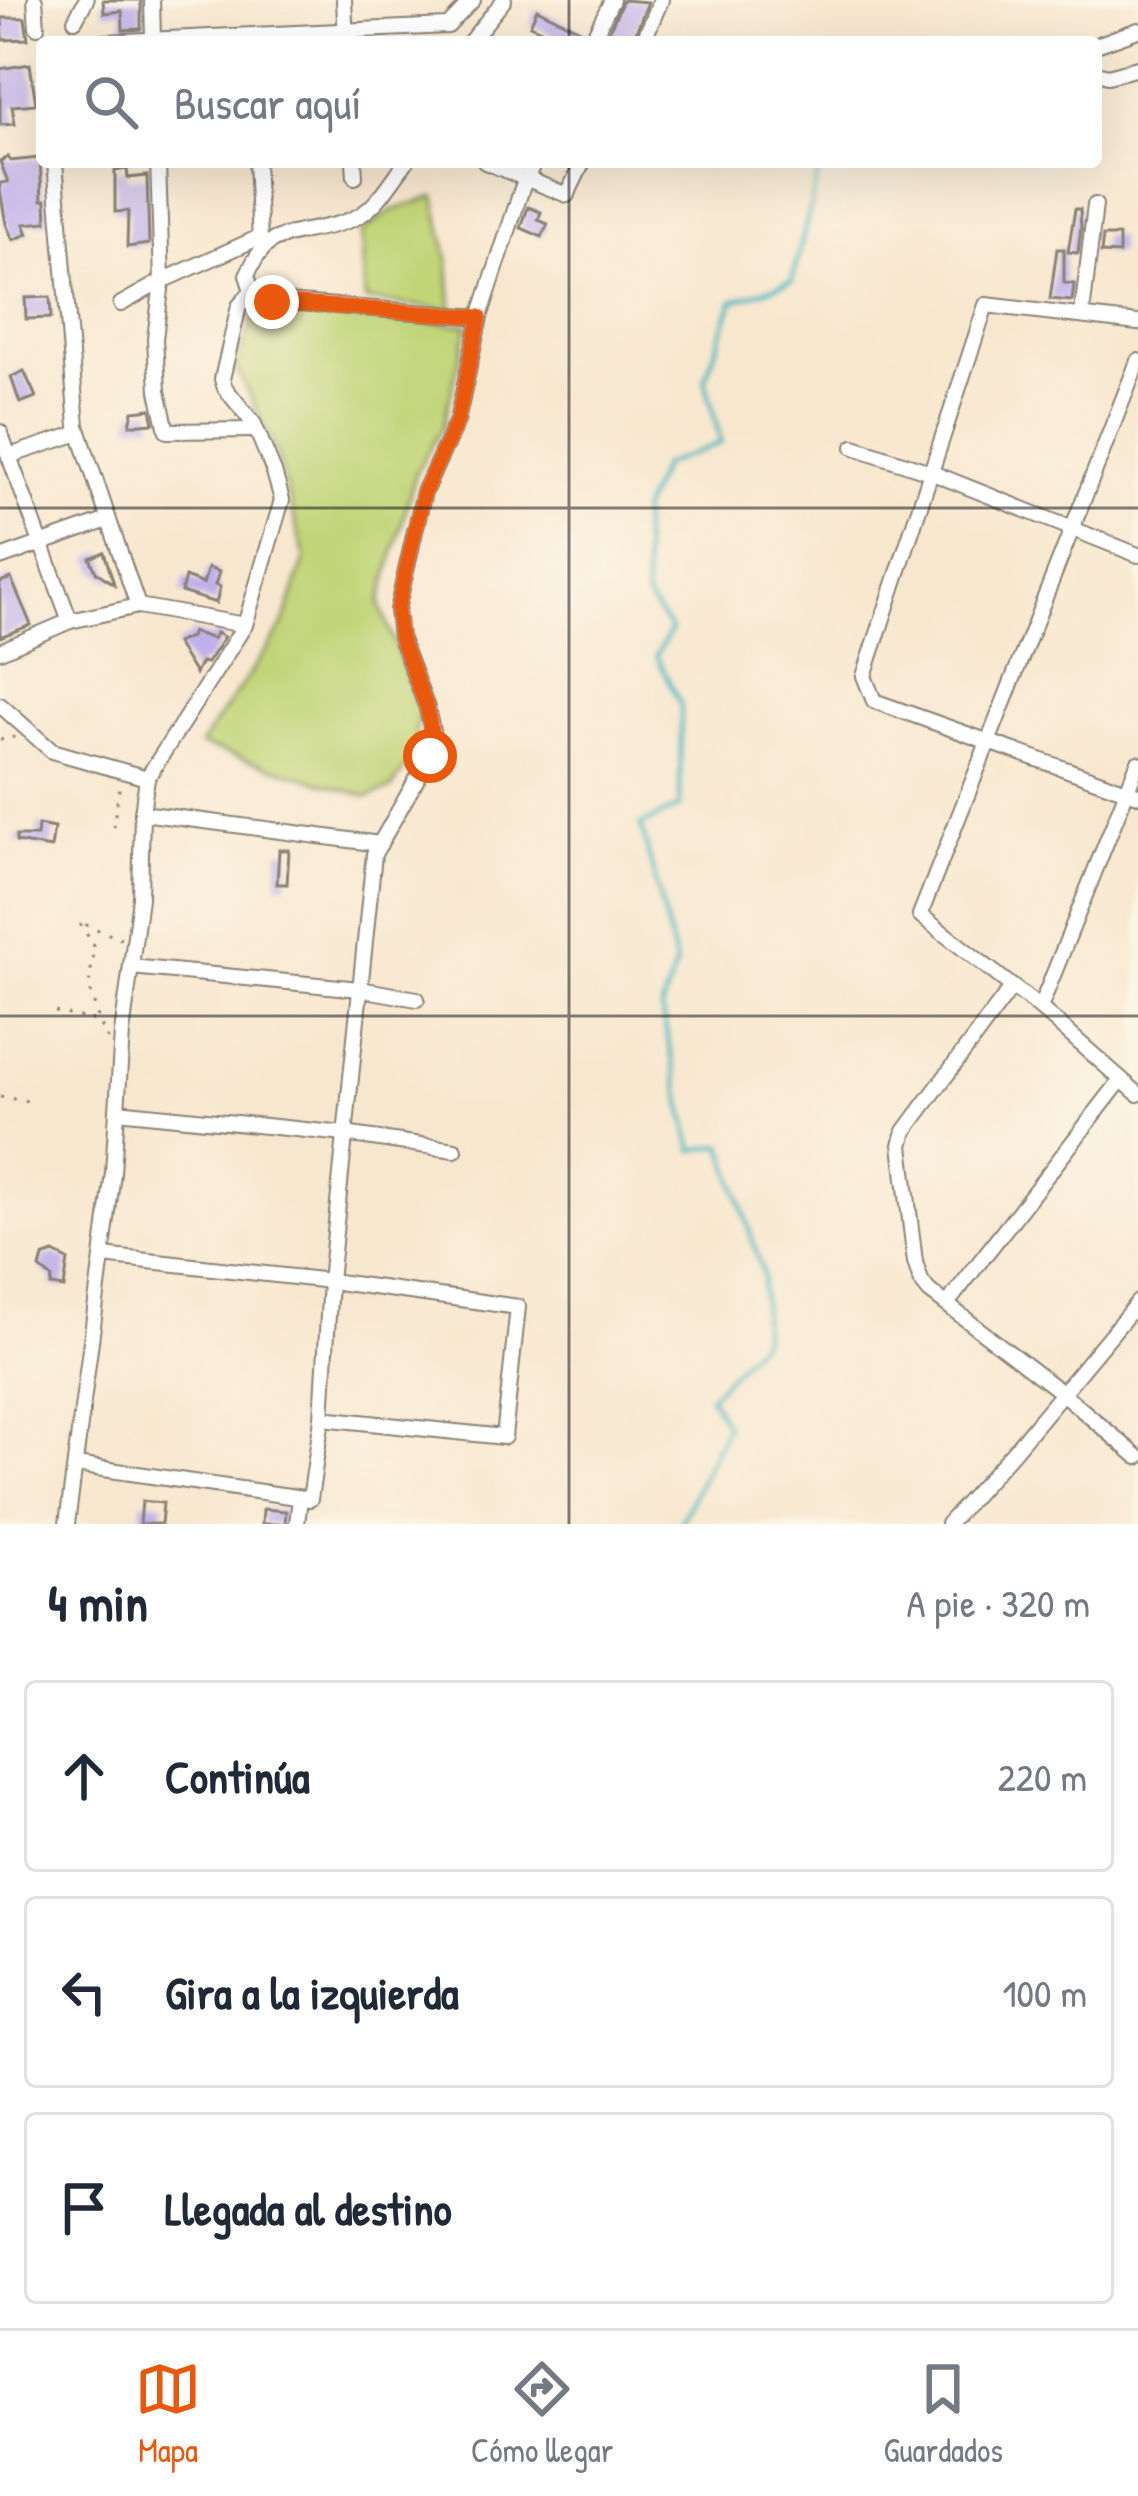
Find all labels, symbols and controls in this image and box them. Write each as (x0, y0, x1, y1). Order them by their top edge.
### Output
search box (36, 36, 1102, 168)
icon: search (78, 69, 144, 135)
text: Buscar aquí (174, 72, 361, 133)
route end (245, 275, 299, 329)
route start (403, 729, 457, 783)
text: 4 min (48, 1568, 148, 1637)
text: A pie · 320 m (907, 1576, 1090, 1629)
icon: ahead (51, 1743, 117, 1809)
text: Continúa (165, 1746, 310, 1807)
text: 220 m (998, 1750, 1087, 1803)
icon: left (51, 1959, 117, 2025)
text: Gira a la izquierda (165, 1962, 459, 2023)
text: 100 m (1002, 1966, 1087, 2019)
icon: arrive (51, 2175, 117, 2241)
text: Llegada al destino (165, 2178, 452, 2239)
tab: Mapa (135, 2356, 201, 2472)
tab: Cómo llegar (471, 2356, 614, 2472)
tab: Guardados (884, 2356, 1003, 2472)

